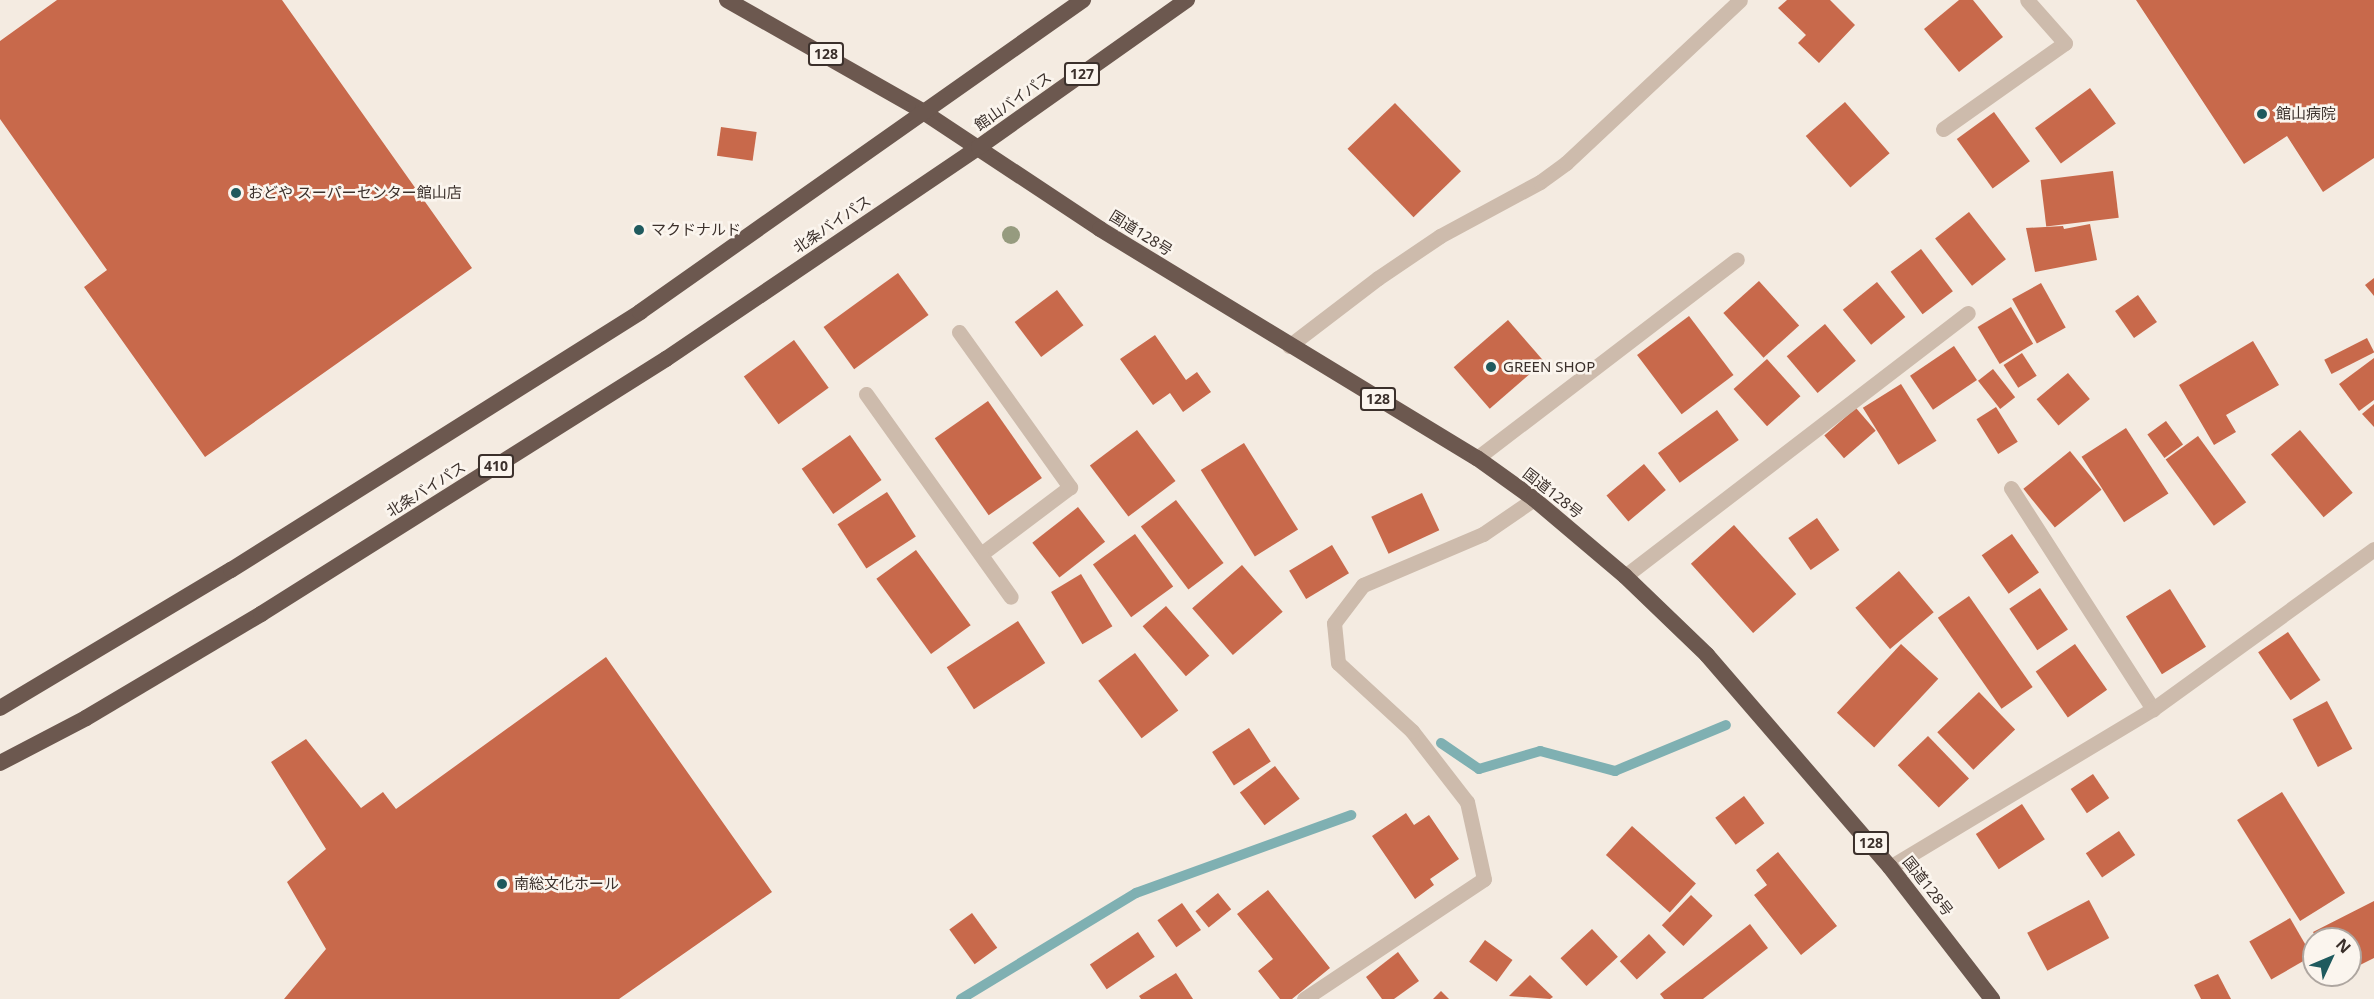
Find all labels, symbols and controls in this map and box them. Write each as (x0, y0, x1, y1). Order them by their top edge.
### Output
road number: 128 (806, 43, 846, 65)
road number: 127 (1062, 63, 1102, 85)
street label: 館山バイパス (971, 68, 1055, 134)
marker: 館山病院 (2253, 105, 2271, 123)
place label: 館山病院 (2276, 105, 2336, 123)
place label: おどや スーパーセンター館山店 (248, 184, 462, 202)
marker: おどや スーパーセンター館山店 (229, 186, 243, 200)
street label: 北条バイパス (790, 191, 874, 257)
street label: 国道128号 (1106, 207, 1176, 259)
place label: マクドナルド (651, 221, 741, 239)
marker: マクドナルド (632, 223, 646, 237)
place label: GREEN SHOP (1503, 358, 1595, 376)
marker: GREEN SHOP (1484, 360, 1498, 374)
road number: 128 (1358, 388, 1398, 410)
road number: 410 (476, 455, 516, 477)
street label: 北条バイパス (383, 458, 469, 520)
street label: 国道128号 (1520, 464, 1586, 522)
road number: 128 (1852, 832, 1890, 854)
street label: 国道128号 (1899, 853, 1957, 919)
place label: 南総文化ホール (514, 875, 619, 893)
marker: 南総文化ホール (495, 877, 509, 891)
north arrow (2302, 927, 2362, 987)
text: N (2331, 934, 2356, 958)

